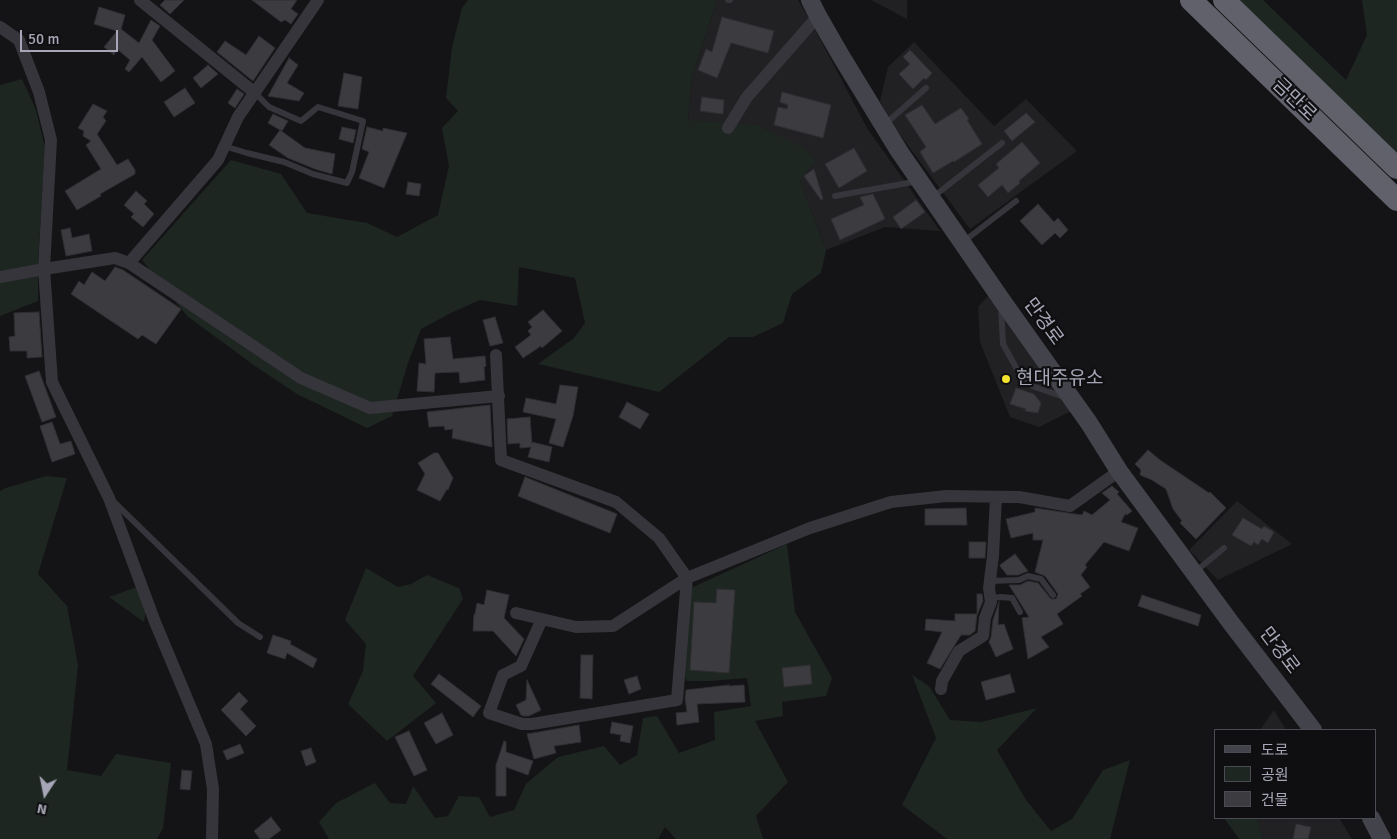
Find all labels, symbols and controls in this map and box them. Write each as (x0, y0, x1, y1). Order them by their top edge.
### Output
scale bar (22, 20, 120, 52)
text: 50 m (28, 30, 59, 48)
street label: 금만로 (1267, 74, 1321, 126)
street label: 만경로 (1018, 294, 1068, 350)
place label: 현대주유소 (1016, 368, 1103, 390)
marker: 현대주유소 (1000, 373, 1012, 385)
street label: 만경로 (1254, 623, 1304, 679)
legend (1214, 729, 1377, 819)
text: 도로 (1261, 741, 1289, 759)
text: 공원 (1261, 766, 1289, 784)
north arrow (20, 769, 70, 819)
text: 건물 (1261, 791, 1289, 809)
text: N (36, 800, 48, 818)

